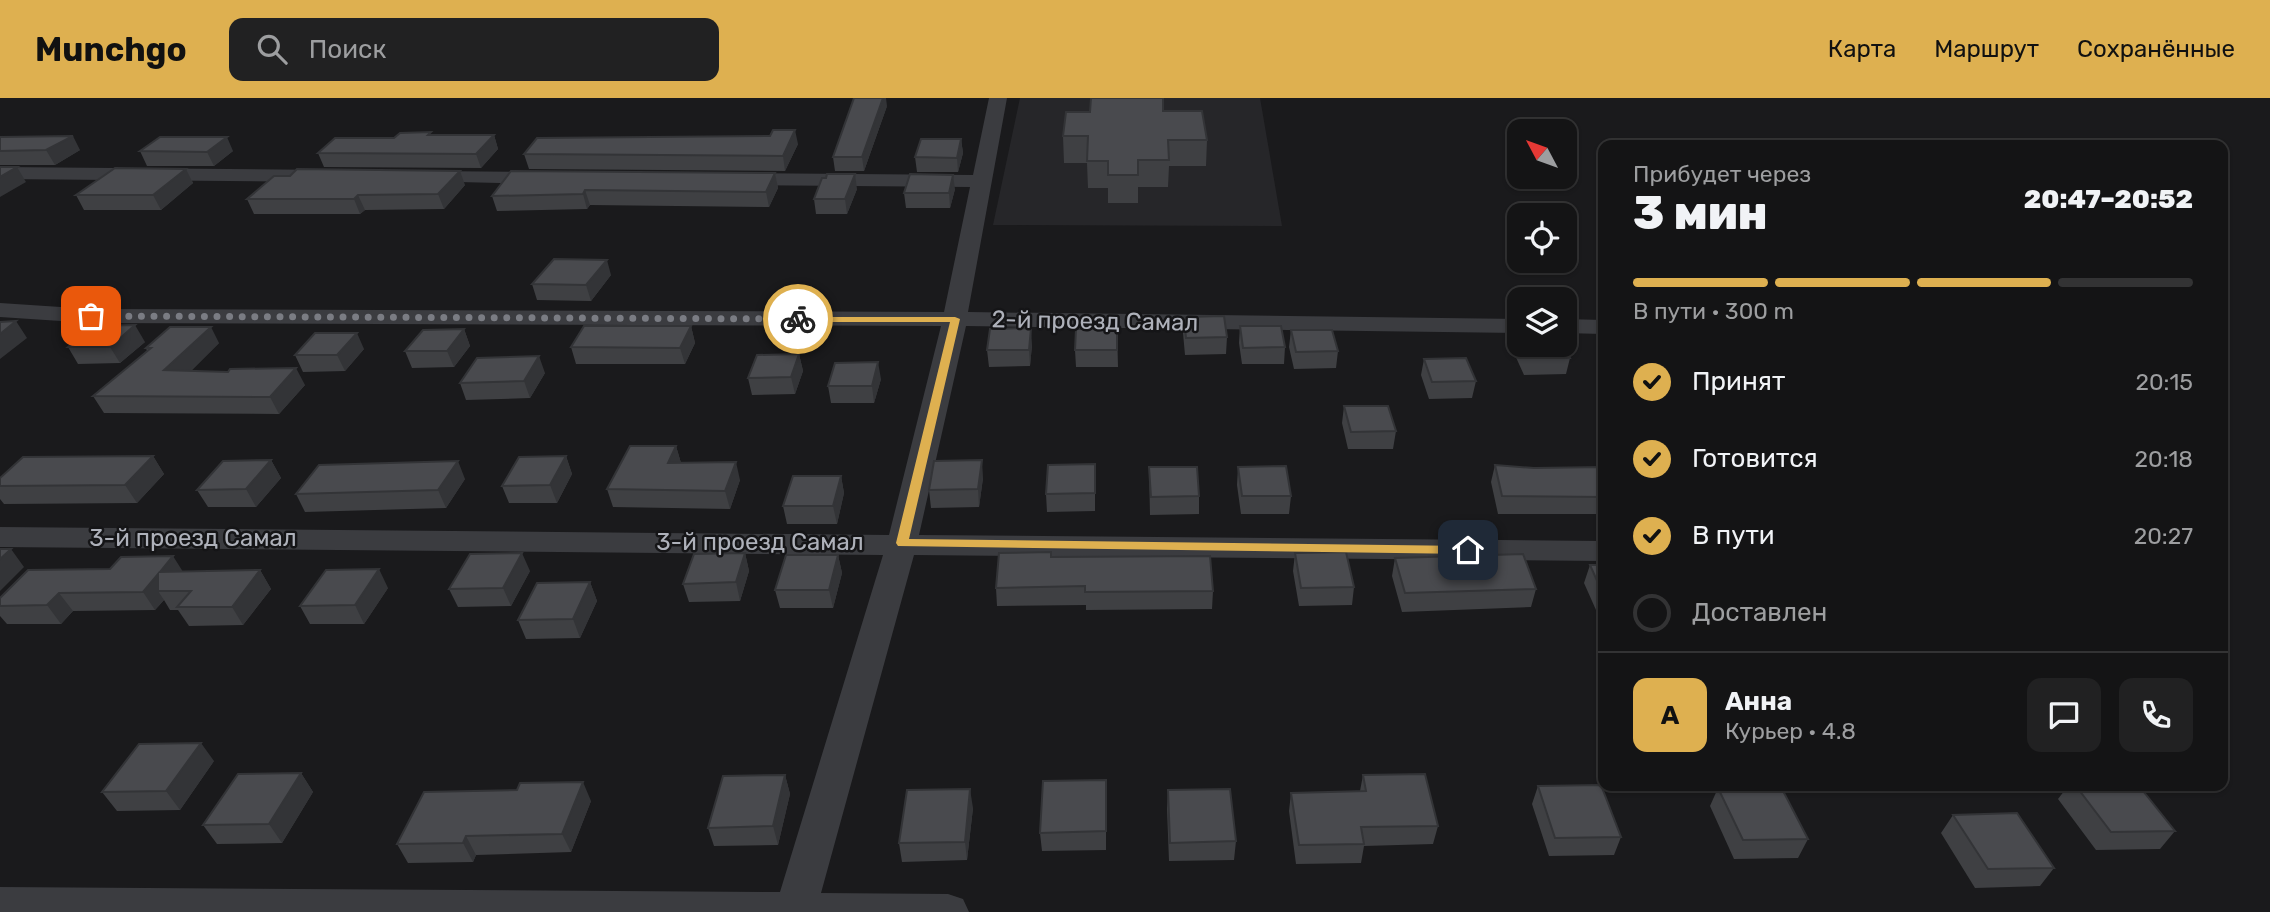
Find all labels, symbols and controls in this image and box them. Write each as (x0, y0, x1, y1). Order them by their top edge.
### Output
search box (229, 18, 719, 81)
text: Munchgo (35, 30, 187, 69)
icon: search (253, 30, 291, 68)
text: Поиск (309, 34, 386, 65)
text: Карта (1828, 35, 1896, 63)
text: Маршрут (1934, 35, 2039, 63)
text: Сохранённые (2077, 35, 2235, 63)
north arrow (1507, 119, 1577, 189)
map controls (1507, 119, 1577, 357)
text: Прибудет через (1633, 160, 1811, 188)
text: 20:47–20:52 (2024, 184, 2193, 215)
text: 3 мин (1633, 186, 1768, 241)
button: locate (1507, 203, 1577, 273)
courier (763, 284, 833, 354)
pin (61, 286, 121, 346)
button: layers (1507, 287, 1577, 357)
icon: bag (72, 297, 110, 335)
text: В пути · 300 m (1633, 297, 1794, 325)
icon: bike (779, 300, 817, 338)
street label: 2-й проезд Самал (991, 305, 1199, 337)
icon: check (1633, 363, 1671, 401)
text: Принят (1692, 366, 1785, 397)
text: 20:15 (2136, 368, 2193, 396)
icon: check (1633, 440, 1671, 478)
text: Готовится (1692, 443, 1818, 474)
text: 20:18 (2135, 445, 2193, 473)
icon: check (1633, 517, 1671, 555)
pin (1438, 520, 1498, 580)
text: В пути (1692, 520, 1775, 551)
text: 20:27 (2134, 522, 2193, 550)
street label: 3-й проезд Самал (89, 524, 297, 552)
street label: 3-й проезд Самал (656, 528, 864, 556)
icon: home (1449, 531, 1487, 569)
text: Доставлен (1692, 597, 1827, 628)
button: chat (2027, 678, 2101, 752)
button: phone (2119, 678, 2193, 752)
text: Анна (1725, 686, 1792, 717)
text: А (1661, 700, 1679, 731)
text: Курьер · 4.8 (1725, 717, 1856, 745)

